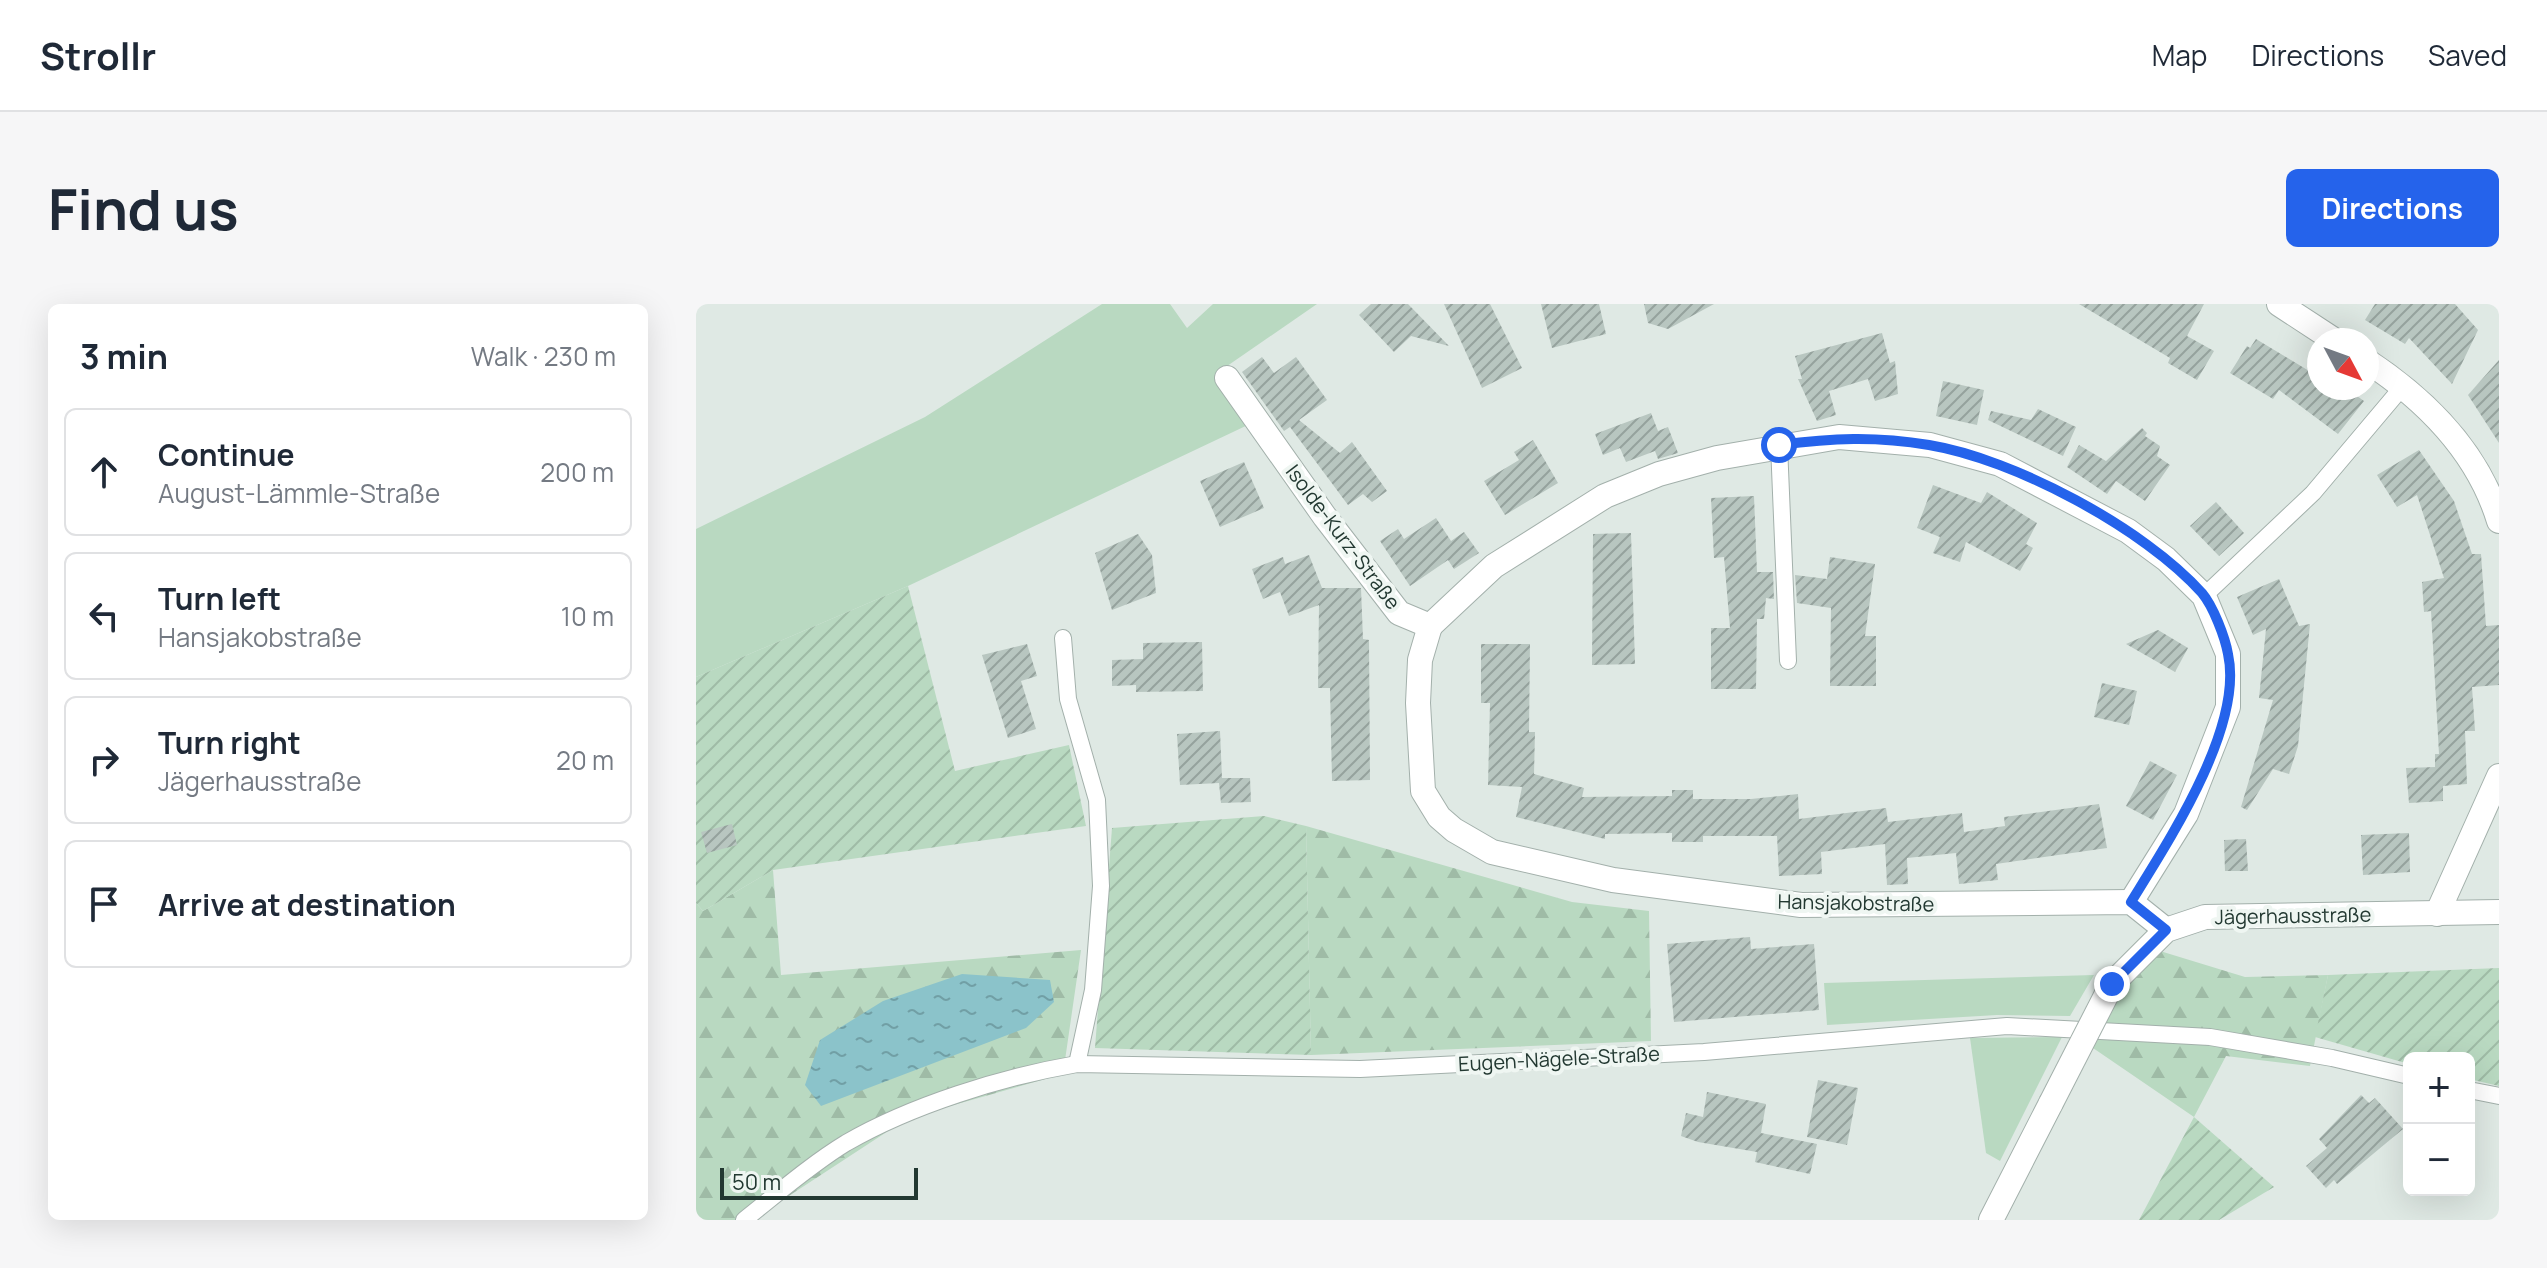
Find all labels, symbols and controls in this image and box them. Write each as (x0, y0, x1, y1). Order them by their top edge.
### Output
text: Strollr (40, 29, 156, 81)
text: Map (2152, 36, 2207, 74)
text: Directions (2251, 36, 2384, 74)
text: Saved (2428, 36, 2507, 74)
button: Directions (2286, 169, 2499, 247)
text: Find us (48, 170, 239, 247)
north arrow (2307, 328, 2379, 400)
text: 3 min (80, 333, 168, 379)
text: Walk · 230 m (471, 338, 616, 374)
route start (1761, 427, 1797, 463)
text: Continue (158, 434, 294, 475)
icon: ahead (82, 450, 126, 494)
text: 200 m (540, 454, 614, 490)
street label: Isolde-Kurz-Straße (1280, 459, 1407, 615)
text: August-Lämmle-Straße (158, 475, 440, 511)
text: Turn left (158, 578, 281, 619)
icon: left (82, 594, 126, 638)
text: 10 m (561, 598, 614, 634)
text: Hansjakobstraße (158, 619, 362, 655)
text: Turn right (158, 722, 301, 763)
icon: right (82, 738, 126, 782)
text: 20 m (556, 742, 614, 778)
text: Jägerhausstraße (158, 763, 362, 799)
icon: arrive (82, 882, 126, 926)
text: Arrive at destination (158, 884, 456, 925)
street label: Hansjakobstraße (1777, 888, 1935, 917)
street label: Jägerhausstraße (2214, 901, 2372, 930)
route end (2094, 966, 2130, 1002)
street label: Eugen-Nägele-Straße (1457, 1040, 1660, 1077)
map controls (2403, 1052, 2475, 1196)
button: + (2403, 1052, 2475, 1124)
button: − (2403, 1124, 2475, 1196)
scale bar (720, 1164, 918, 1200)
text: 50 m (732, 1167, 781, 1197)

